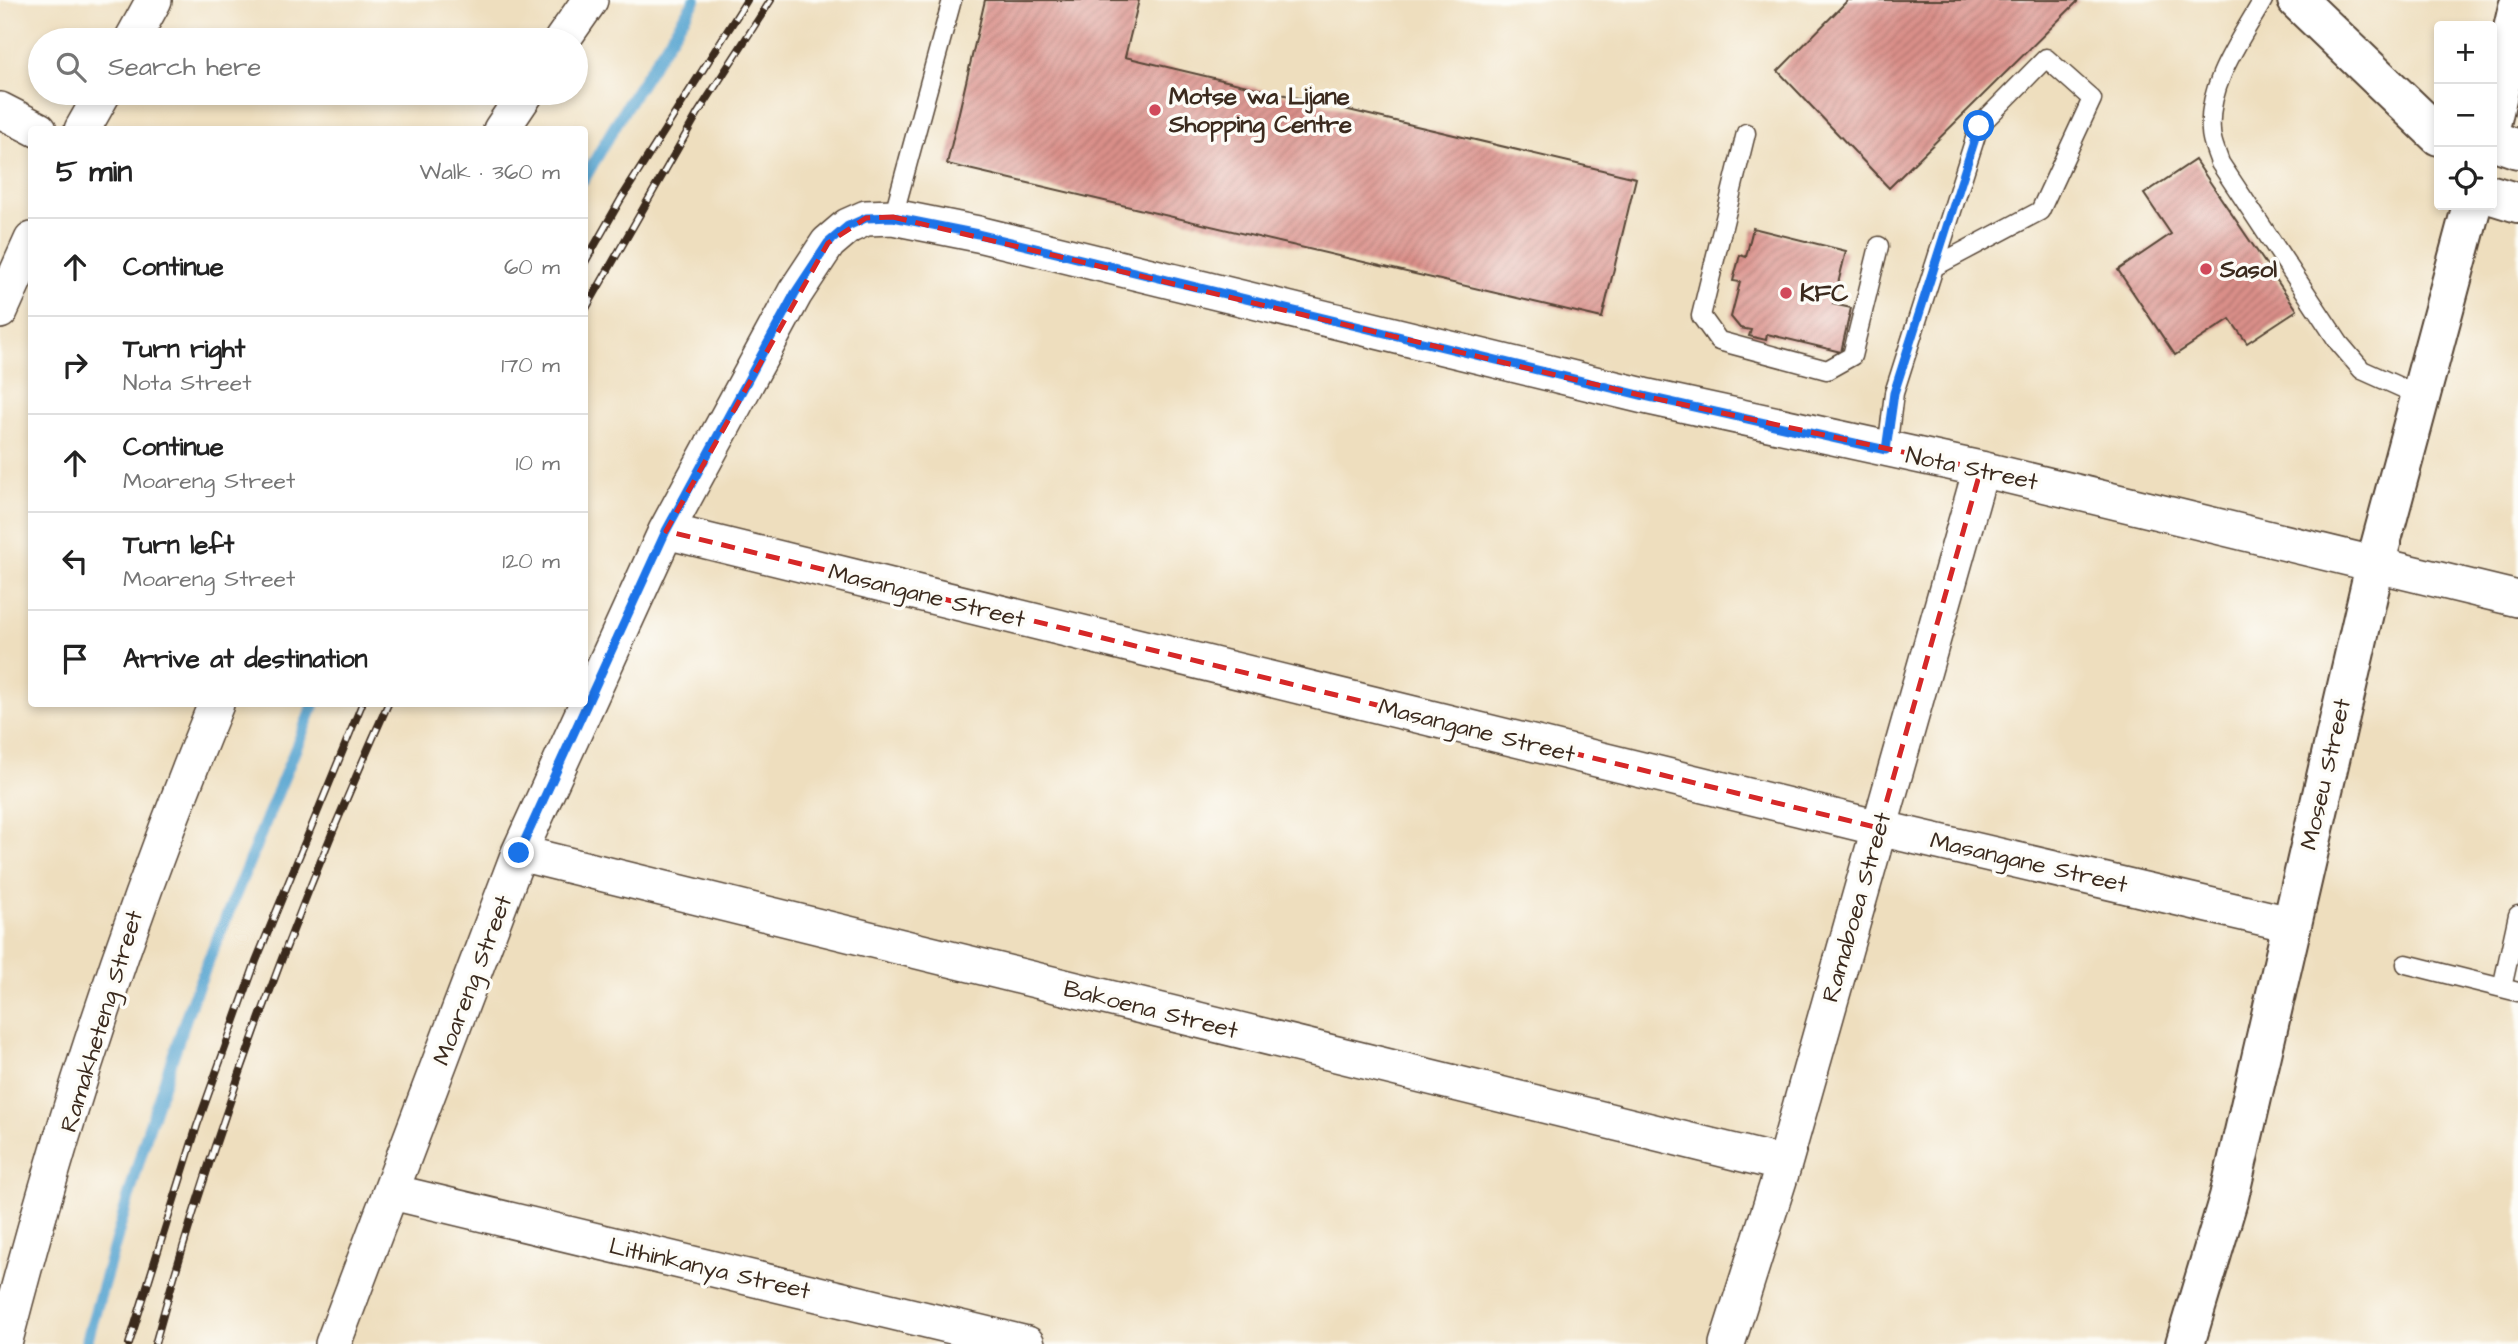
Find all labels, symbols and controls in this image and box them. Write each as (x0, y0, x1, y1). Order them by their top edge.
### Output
map controls (2434, 21, 2497, 210)
button: + (2434, 21, 2497, 84)
search box (28, 28, 588, 105)
icon: search (52, 48, 90, 86)
text: Search here (108, 49, 261, 85)
place label: Motse wa Lijane Shopping Centre (1168, 80, 1352, 143)
button: − (2434, 84, 2497, 147)
marker: Motse wa Lijane Shopping Centre (1147, 102, 1163, 118)
route start (1963, 110, 1994, 141)
button: locate (2434, 147, 2497, 210)
text: 5 min (56, 151, 132, 193)
text: Walk · 360 m (420, 156, 560, 188)
icon: ahead (56, 248, 94, 286)
text: Continue (123, 249, 224, 285)
text: 60 m (504, 251, 560, 283)
place label: Sasol (2219, 253, 2277, 287)
marker: Sasol (2198, 261, 2214, 277)
place label: KFC (1800, 277, 1848, 311)
marker: KFC (1778, 285, 1794, 301)
text: Turn right (123, 331, 245, 367)
icon: right (56, 346, 94, 384)
text: 170 m (501, 349, 560, 381)
text: Nota Street (123, 367, 252, 399)
text: Continue (123, 429, 224, 465)
street label: Nota Street (1903, 438, 2041, 500)
icon: ahead (56, 444, 94, 482)
text: 10 m (515, 447, 560, 479)
text: Moareng Street (123, 465, 295, 497)
text: Turn left (123, 527, 234, 563)
icon: left (56, 542, 94, 580)
text: 120 m (502, 545, 560, 577)
street label: Masangane Street (825, 555, 1029, 638)
text: Moareng Street (123, 563, 295, 595)
icon: arrive (56, 640, 94, 678)
text: Arrive at destination (123, 641, 368, 677)
street label: Masangane Street (1375, 690, 1579, 773)
street label: Moseu Street (2292, 695, 2360, 853)
street label: Ramaboea Street (1814, 808, 1900, 1006)
street label: Masangane Street (1927, 824, 2131, 903)
route end (503, 837, 534, 868)
street label: Moareng Street (425, 890, 522, 1071)
street label: Ramakheteng Street (52, 906, 153, 1137)
street label: Bakoena Street (1060, 972, 1242, 1048)
street label: Lithinkanya Street (606, 1229, 814, 1310)

